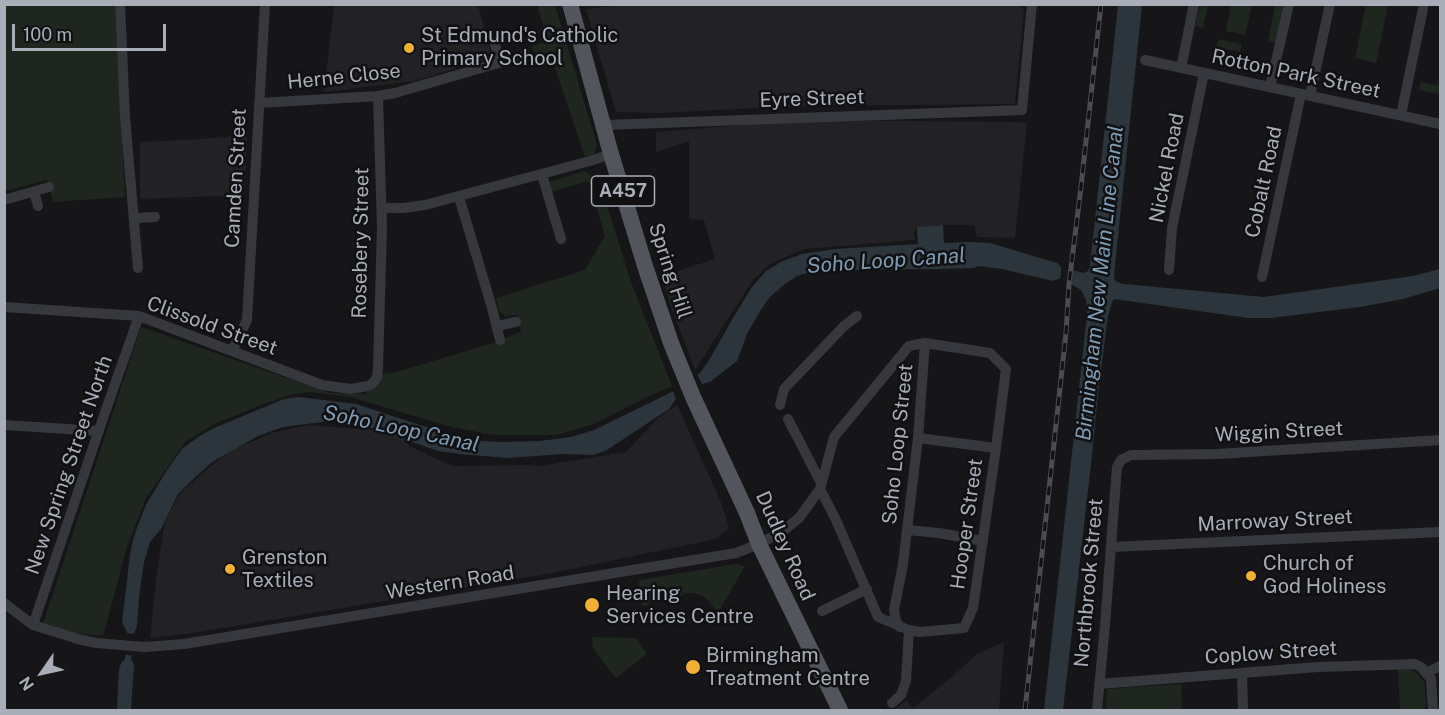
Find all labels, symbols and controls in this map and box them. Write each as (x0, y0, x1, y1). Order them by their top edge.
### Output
scale bar (15, 12, 170, 50)
text: 100 m (23, 24, 72, 45)
place label: St Edmund's Catholic Primary School (421, 24, 618, 71)
marker: St Edmund's Catholic Primary School (402, 41, 416, 55)
street label: Rotton Park Street (1209, 44, 1383, 104)
street label: Herne Close (286, 59, 402, 95)
street label: Eyre Street (759, 85, 865, 113)
street label: Camden Street (220, 107, 252, 249)
street label: Nickel Road (1145, 111, 1189, 225)
water label: Birmingham New Main Line Canal (1071, 124, 1129, 442)
street label: Cobalt Road (1240, 124, 1288, 240)
street label: Rosebery Street (348, 167, 374, 319)
road number: A457 (592, 176, 654, 206)
street label: Spring Hill (643, 220, 697, 322)
water label: Soho Loop Canal (806, 243, 966, 279)
street label: Clissold Street (144, 291, 280, 361)
street label: New Spring Street North (20, 352, 118, 578)
street label: Soho Loop Street (878, 363, 918, 525)
water label: Soho Loop Canal (321, 400, 481, 458)
street label: Wiggin Street (1214, 417, 1344, 447)
street label: Hooper Street (946, 457, 988, 591)
street label: Dudley Road (750, 488, 820, 604)
street label: Northbrook Street (1070, 497, 1108, 669)
street label: Marroway Street (1197, 505, 1353, 537)
place label: Grenston Textiles (242, 546, 327, 593)
place label: Church of God Holiness (1263, 552, 1386, 599)
street label: Western Road (384, 561, 516, 605)
marker: Grenston Textiles (223, 562, 237, 576)
marker: Church of God Holiness (1244, 569, 1258, 583)
place label: Hearing Services Centre (606, 582, 754, 629)
marker: Hearing Services Centre (583, 596, 601, 614)
street label: Coplow Street (1204, 636, 1338, 670)
north arrow (12, 643, 72, 703)
place label: Birmingham Treatment Centre (706, 644, 870, 691)
marker: Birmingham Treatment Centre (684, 658, 702, 676)
text: N (15, 673, 38, 694)

